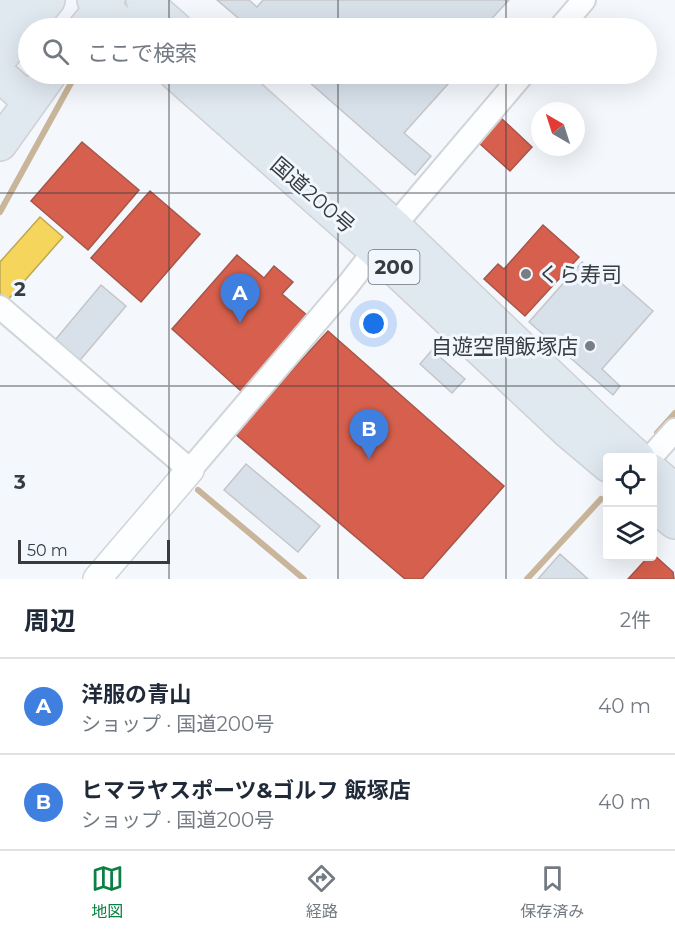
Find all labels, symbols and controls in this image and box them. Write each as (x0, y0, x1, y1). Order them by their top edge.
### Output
search box (18, 18, 657, 84)
icon: search (39, 35, 72, 68)
text: ここで検索 (87, 40, 197, 67)
north arrow (531, 102, 585, 156)
street label: 国道200号 (266, 152, 360, 238)
road number: 200 (368, 250, 420, 284)
place label: くら寿司 (538, 262, 622, 287)
marker: くら寿司 (519, 267, 533, 281)
pin: A (220, 274, 260, 323)
text: 2 (14, 277, 26, 301)
your location (359, 309, 388, 338)
place label: 自遊空間飯塚店 (431, 334, 578, 359)
marker: 自遊空間飯塚店 (583, 339, 597, 353)
pin: B (350, 410, 388, 459)
map controls (603, 453, 657, 561)
button: locate (603, 453, 657, 507)
text: 3 (13, 470, 26, 494)
button: layers (603, 507, 657, 561)
scale bar (18, 537, 170, 564)
text: 50 m (27, 541, 68, 560)
text: 周辺 (24, 605, 76, 637)
text: 2件 (620, 608, 651, 632)
text: 洋服の青山 (81, 681, 191, 708)
text: A (36, 694, 51, 718)
text: 40 m (598, 694, 651, 718)
text: ショップ · 国道200号 (81, 712, 274, 736)
text: ヒマラヤスポーツ&ゴルフ 飯塚店 (81, 777, 411, 804)
text: B (36, 790, 51, 814)
text: 40 m (598, 790, 651, 814)
text: ショップ · 国道200号 (81, 808, 274, 832)
tab: 地図 (91, 862, 124, 922)
tab: 経路 (305, 862, 338, 922)
tab: 保存済み (520, 862, 584, 922)

